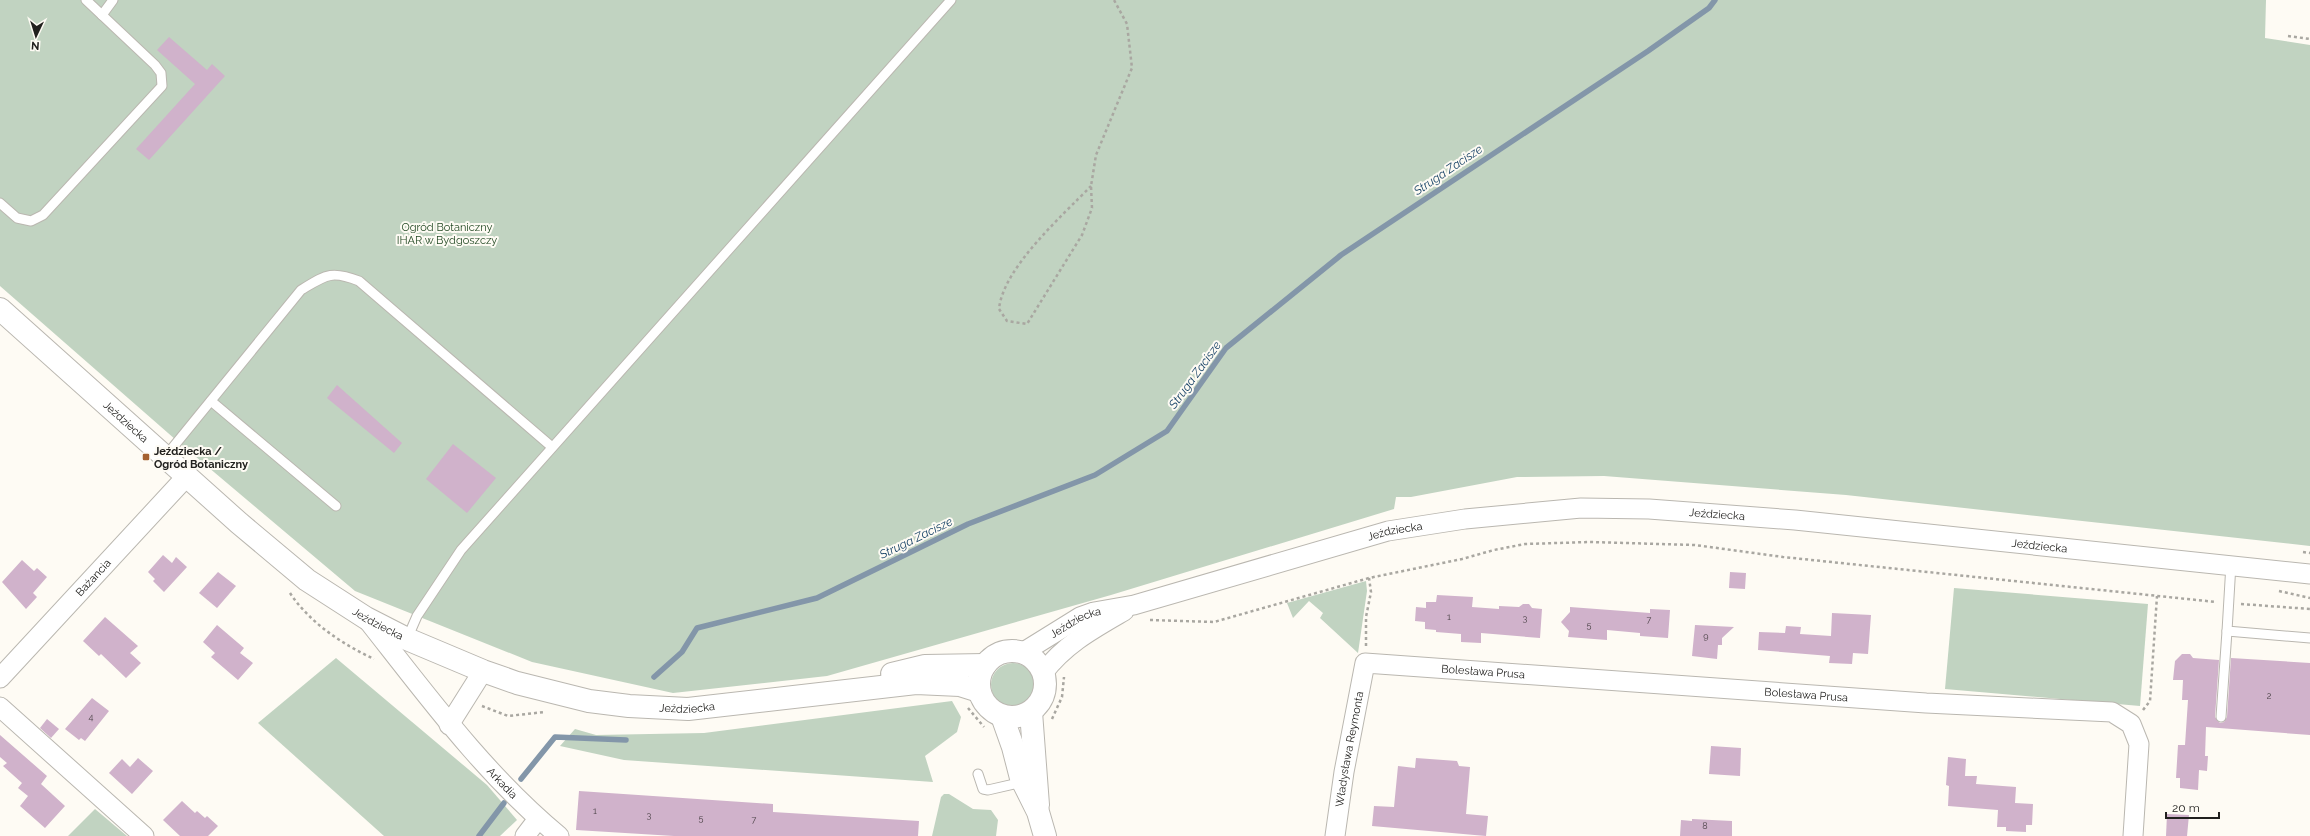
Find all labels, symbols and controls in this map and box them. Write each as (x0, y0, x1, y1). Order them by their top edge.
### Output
north arrow (16, 16, 56, 56)
text: N (31, 39, 40, 52)
water label: Struga Zacisze (1410, 142, 1485, 199)
park label: Ogród Botaniczny IHAR w Bydgoszczy (397, 221, 497, 247)
water label: Struga Zacisze (1165, 338, 1224, 412)
street label: Jeździecka (100, 399, 151, 446)
place label: Jeździecka / Ogród Botaniczny (154, 445, 248, 471)
marker: Jeździecka / Ogród Botaniczny (141, 452, 151, 462)
street label: Jeździecka (1689, 506, 1745, 523)
water label: Struga Zacisze (876, 514, 955, 562)
street label: Jeździecka (1366, 520, 1423, 544)
street label: Jeździecka (2011, 537, 2068, 556)
street label: Bażancia (73, 557, 114, 599)
street label: Jeździecka (350, 605, 405, 643)
street label: Jeździecka (1048, 605, 1102, 641)
house number: 1 (1447, 612, 1451, 622)
house number: 3 (1523, 613, 1528, 623)
house number: 7 (1647, 615, 1652, 625)
house number: 5 (1587, 620, 1592, 630)
house number: 9 (1703, 631, 1709, 641)
street label: Bolesława Prusa (1441, 662, 1525, 681)
street label: Bolesława Prusa (1764, 685, 1849, 704)
street label: Władysława Reymonta (1333, 690, 1366, 808)
house number: 2 (2267, 691, 2272, 701)
street label: Jeździecka (659, 700, 716, 716)
house number: 4 (89, 712, 94, 722)
street label: Arkadia (484, 765, 520, 802)
scale bar (2166, 794, 2219, 820)
text: 20 m (2172, 801, 2200, 815)
house number: 1 (593, 806, 597, 816)
house number: 3 (647, 810, 652, 820)
house number: 5 (699, 813, 704, 823)
house number: 7 (752, 815, 757, 825)
house number: 8 (1702, 821, 1708, 831)

